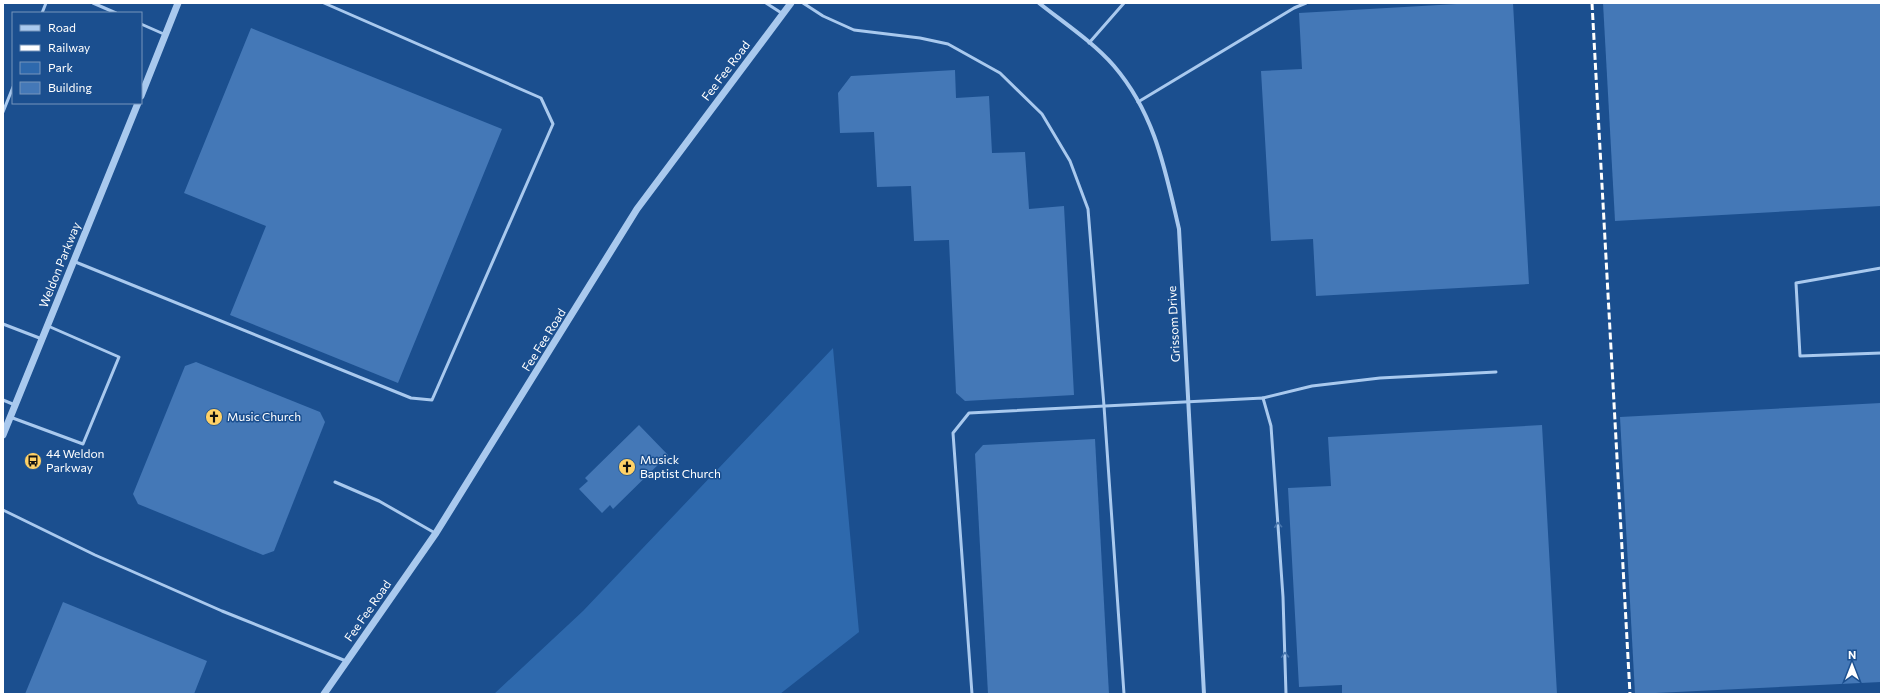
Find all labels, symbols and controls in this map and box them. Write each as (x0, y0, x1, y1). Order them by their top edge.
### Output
legend (12, 12, 142, 104)
text: Road (48, 20, 76, 34)
street label: Fee Fee Road (698, 38, 752, 103)
text: Railway (48, 40, 90, 54)
text: Park (48, 60, 74, 74)
text: Building (48, 80, 92, 94)
street label: Weldon Parkway (36, 220, 83, 309)
street label: Grissom Drive (1164, 285, 1182, 363)
street label: Fee Fee Road (518, 306, 568, 373)
church icon: Music Church (204, 407, 224, 427)
place label: Music Church (227, 409, 301, 423)
place label: 44 Weldon Parkway (46, 446, 104, 474)
bus stop icon: 44 Weldon Parkway (23, 451, 43, 471)
place label: Musick Baptist Church (640, 452, 721, 480)
church icon: Musick Baptist Church (617, 457, 637, 477)
one-way arrow (1273, 522, 1282, 528)
street label: Fee Fee Road (341, 577, 393, 644)
north arrow (1832, 645, 1872, 685)
text: N (1848, 648, 1856, 661)
one-way arrow (1281, 652, 1289, 658)

